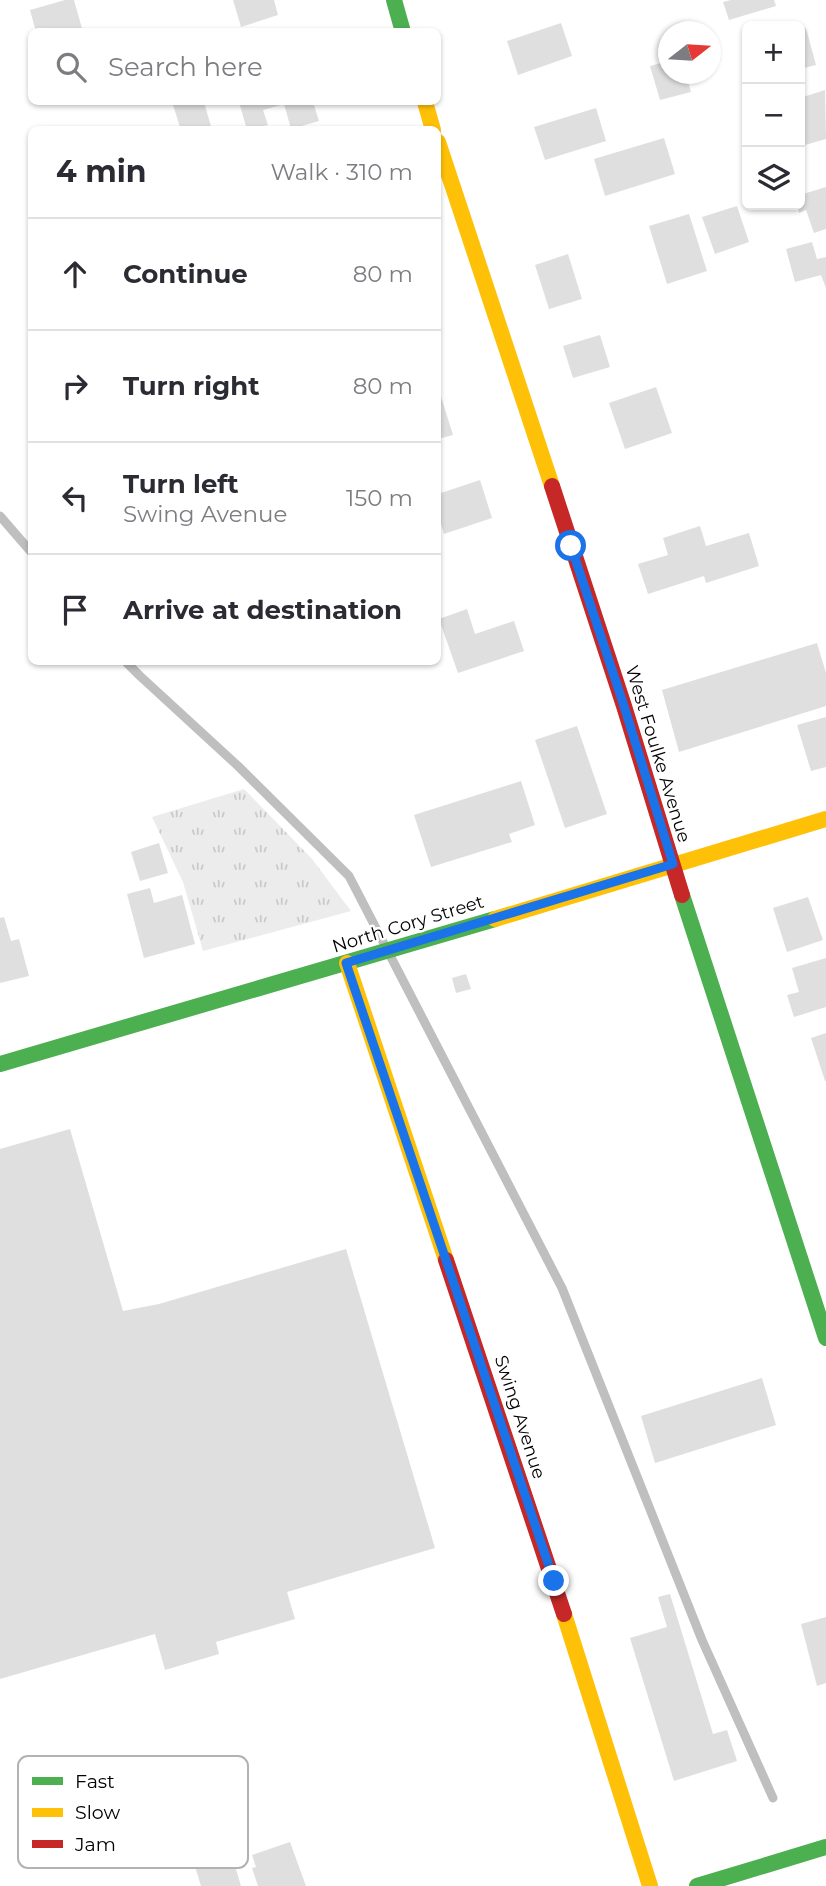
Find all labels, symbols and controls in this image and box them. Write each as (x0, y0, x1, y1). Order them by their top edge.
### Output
north arrow (658, 21, 721, 84)
map controls (742, 21, 805, 210)
button: + (742, 21, 805, 84)
search box (28, 28, 441, 105)
icon: search (52, 48, 90, 86)
text: Search here (108, 51, 263, 83)
button: − (742, 84, 805, 147)
button: layers (742, 147, 805, 210)
text: 4 min (56, 153, 146, 190)
text: Walk · 310 m (270, 158, 413, 186)
icon: ahead (56, 255, 94, 293)
text: Continue (123, 258, 248, 290)
text: 80 m (353, 260, 413, 288)
icon: right (56, 367, 94, 405)
text: Turn right (123, 370, 259, 402)
text: 80 m (353, 372, 413, 400)
text: Turn left (123, 468, 239, 500)
icon: left (56, 479, 94, 517)
text: 150 m (346, 484, 413, 512)
text: Swing Avenue (123, 500, 287, 528)
route start (555, 530, 586, 561)
icon: arrive (56, 591, 94, 629)
text: Arrive at destination (123, 594, 402, 626)
street label: West Foulke Avenue (621, 663, 695, 845)
street label: North Cory Street (330, 890, 486, 958)
street label: Swing Avenue (490, 1352, 550, 1482)
route end (538, 1565, 569, 1596)
legend (18, 1756, 248, 1868)
text: Fast (75, 1770, 115, 1793)
text: Slow (75, 1801, 120, 1824)
text: Jam (74, 1833, 116, 1856)

